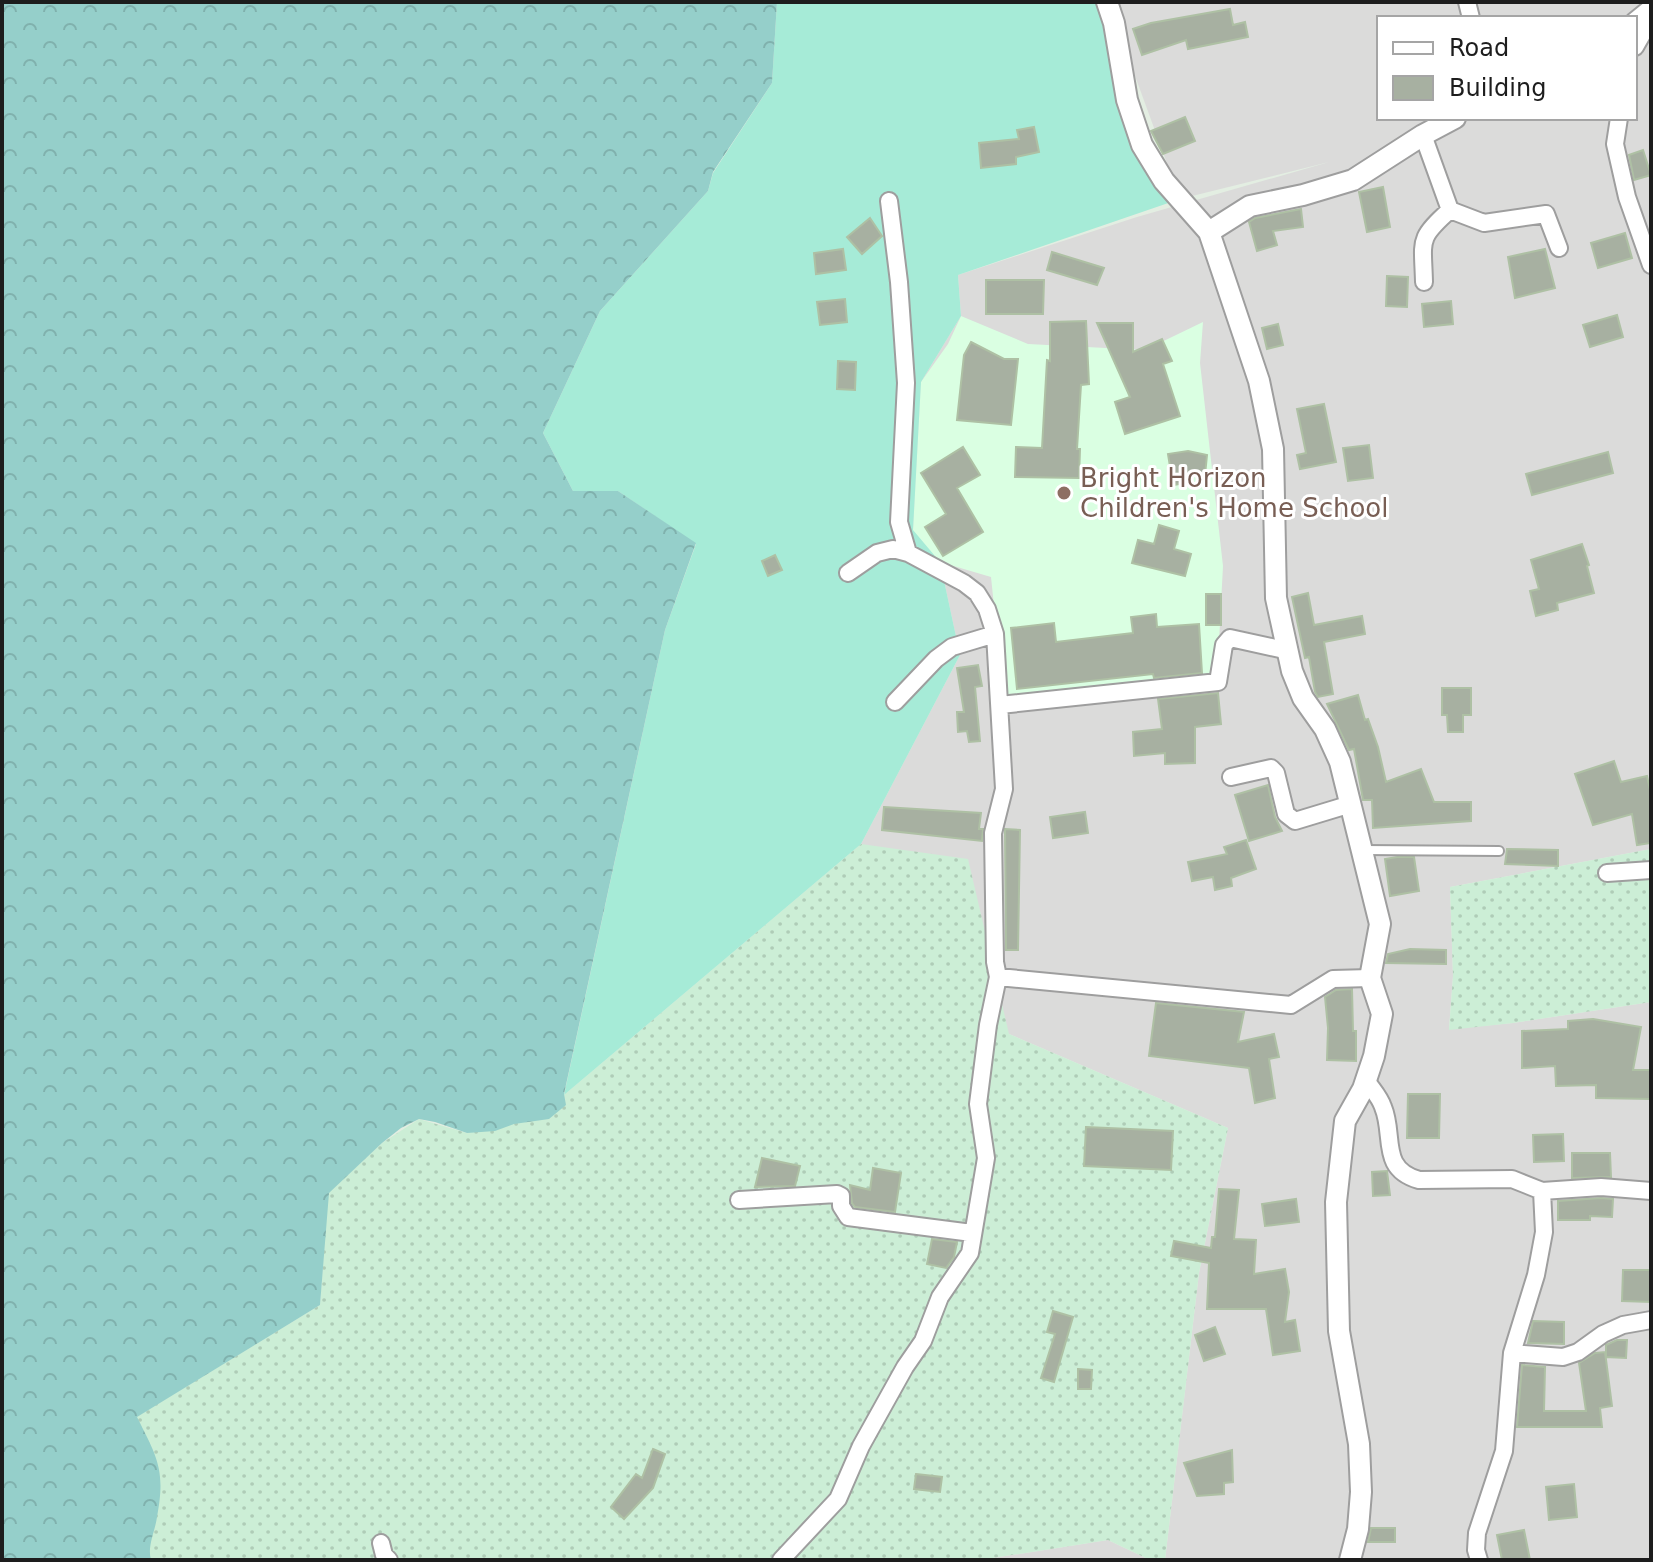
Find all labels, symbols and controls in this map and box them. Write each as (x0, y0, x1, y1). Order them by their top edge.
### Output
legend (1377, 16, 1637, 120)
text: Road (1449, 34, 1509, 62)
text: Building (1449, 74, 1546, 102)
place label: Bright Horizon Children's Home School (1080, 463, 1389, 523)
marker: Bright Horizon Children's Home School (1055, 484, 1073, 502)

